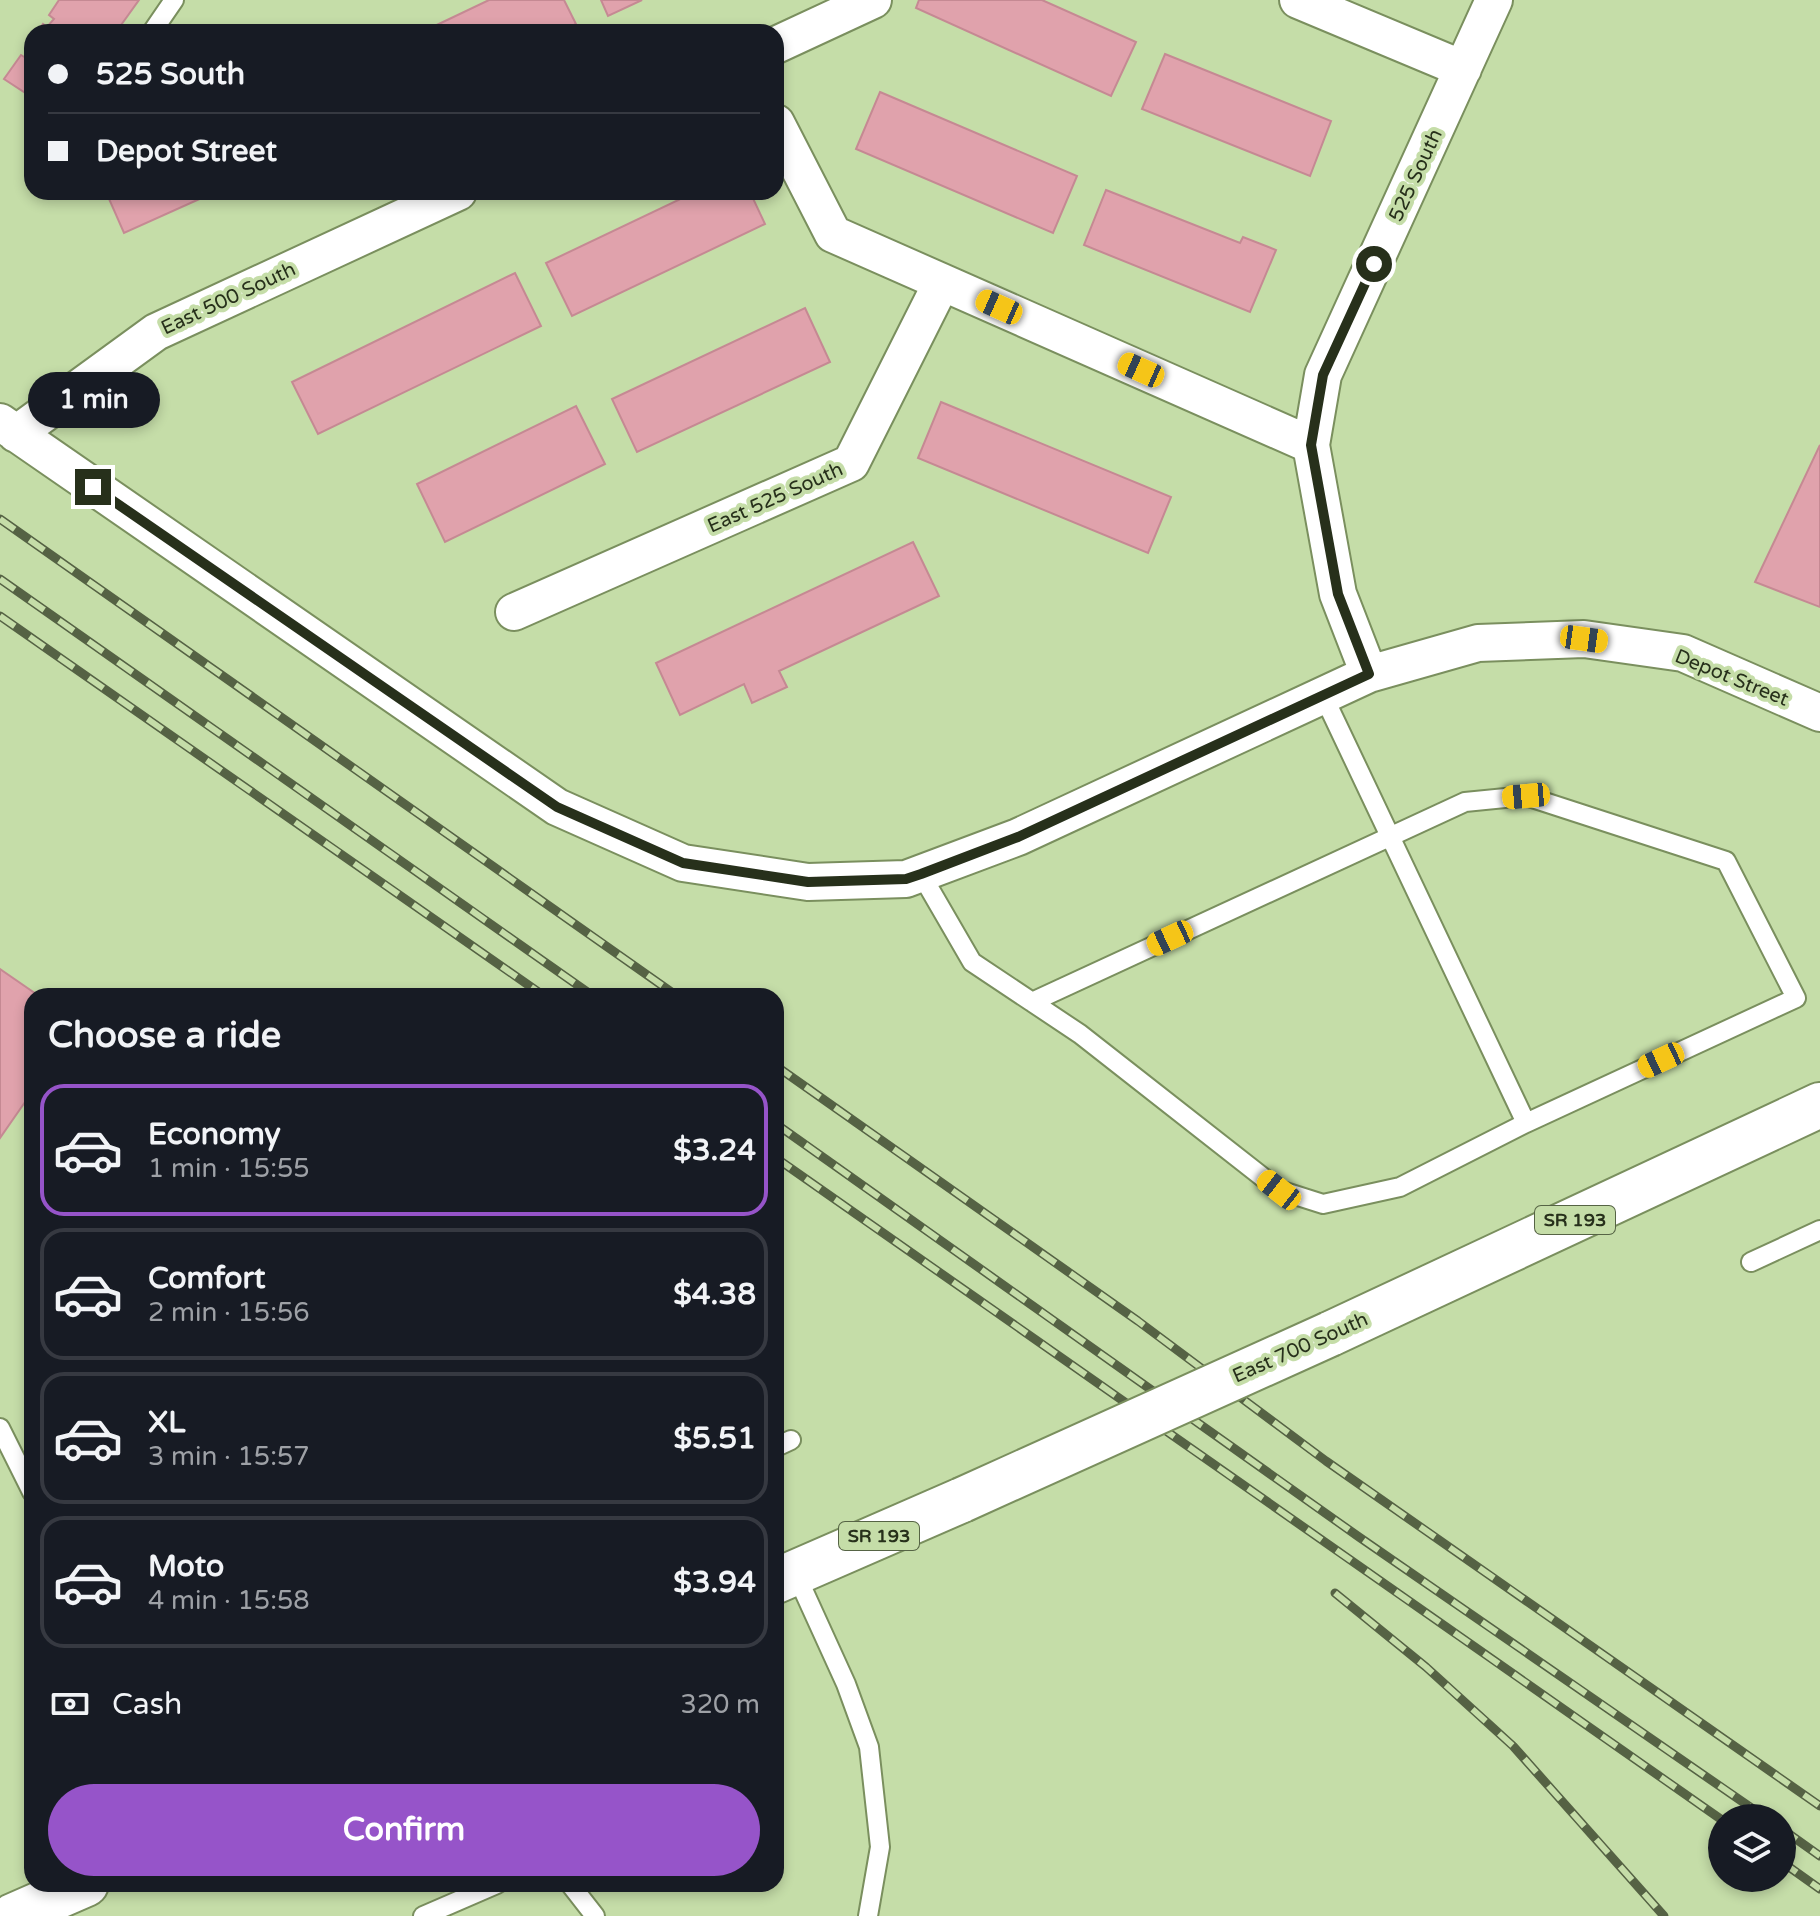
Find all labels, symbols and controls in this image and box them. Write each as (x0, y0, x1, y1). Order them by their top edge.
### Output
text: 525 South (96, 56, 245, 93)
street label: 525 South (1384, 125, 1448, 226)
text: Depot Street (96, 133, 277, 170)
route start (1356, 246, 1392, 282)
street label: East 500 South (157, 257, 299, 341)
car (972, 286, 1026, 328)
car (1114, 349, 1168, 391)
callout: 1 min (27, 371, 159, 427)
text: 1 min (59, 384, 129, 415)
street label: East 525 South (704, 457, 847, 538)
route end (75, 469, 111, 505)
car (1559, 624, 1609, 654)
street label: Depot Street (1671, 644, 1792, 712)
car (1501, 782, 1551, 810)
car (1143, 917, 1197, 959)
text: Choose a ride (48, 1014, 281, 1057)
car (1634, 1039, 1688, 1081)
icon: car (52, 1114, 124, 1186)
text: Economy (148, 1116, 281, 1153)
text: $3.24 (673, 1132, 756, 1169)
text: 1 min · 15:55 (148, 1153, 310, 1184)
car (1253, 1166, 1305, 1214)
road number: SR 193 (1535, 1206, 1615, 1234)
icon: car (52, 1258, 124, 1330)
text: Comfort (148, 1260, 266, 1297)
text: $4.38 (673, 1276, 756, 1313)
text: 2 min · 15:56 (148, 1297, 310, 1328)
street label: East 700 South (1229, 1307, 1372, 1388)
icon: car (52, 1402, 124, 1474)
text: XL (148, 1404, 185, 1441)
text: $5.51 (674, 1420, 756, 1457)
text: 3 min · 15:57 (148, 1441, 310, 1472)
road number: SR 193 (839, 1522, 919, 1550)
icon: car (52, 1546, 124, 1618)
text: Moto (148, 1548, 224, 1585)
text: $3.94 (673, 1564, 756, 1601)
text: 4 min · 15:58 (148, 1585, 310, 1616)
icon: cash (48, 1682, 92, 1726)
text: Cash (112, 1686, 182, 1723)
text: 320 m (680, 1689, 760, 1720)
button: Confirm (48, 1784, 760, 1876)
map controls (1708, 1804, 1796, 1892)
button: layers (1708, 1804, 1796, 1892)

